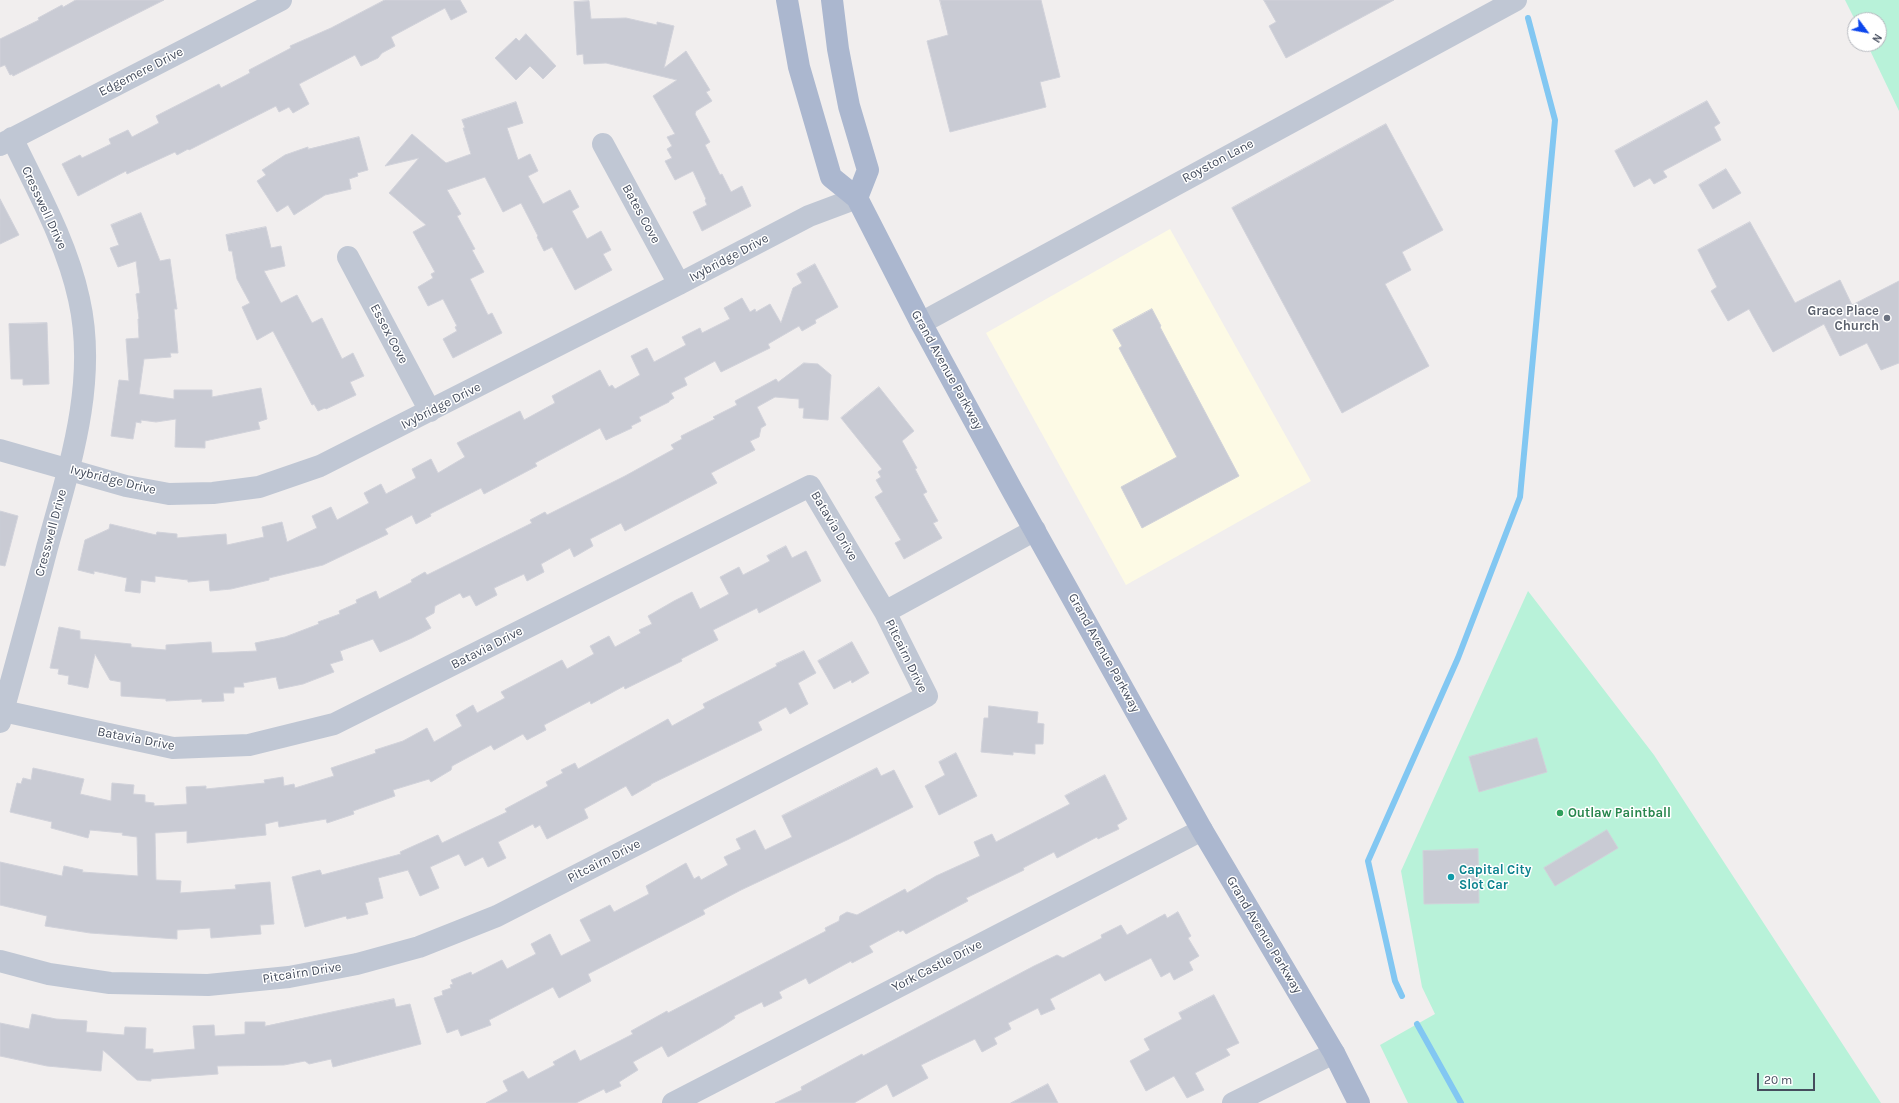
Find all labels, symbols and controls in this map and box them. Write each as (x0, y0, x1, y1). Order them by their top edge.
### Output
north arrow (1847, 12, 1887, 52)
text: N (1869, 31, 1884, 45)
street label: Edgemere Drive (96, 44, 186, 100)
street label: Royston Lane (1180, 136, 1256, 186)
street label: Cresswell Drive (18, 164, 70, 252)
street label: Bates Cove (618, 182, 664, 246)
street label: Ivybridge Drive (687, 231, 771, 285)
street label: Essex Cove (367, 301, 411, 367)
place label: Grace Place Church (1808, 303, 1879, 334)
street label: Grand Avenue Parkway (908, 308, 986, 432)
marker: Grace Place Church (1882, 313, 1892, 323)
street label: Ivybridge Drive (398, 379, 484, 433)
street label: Ivybridge Drive (69, 462, 157, 498)
street label: Cresswell Drive (32, 488, 70, 578)
street label: Batavia Drive (807, 488, 861, 564)
street label: Grand Avenue Parkway (1065, 591, 1143, 715)
street label: Pitcairn Drive (882, 617, 930, 695)
street label: Batavia Drive (449, 623, 525, 673)
street label: Batavia Drive (96, 724, 176, 754)
place label: Outlaw Paintball (1568, 805, 1671, 821)
marker: Outlaw Paintball (1555, 808, 1565, 818)
street label: Pitcairn Drive (565, 836, 643, 886)
place label: Capital City Slot Car (1459, 862, 1531, 893)
marker: Capital City Slot Car (1446, 872, 1456, 882)
street label: Grand Avenue Parkway (1223, 874, 1305, 996)
street label: York Castle Drive (889, 937, 985, 995)
street label: Pitcairn Drive (261, 959, 343, 987)
scale bar (1759, 1065, 1817, 1091)
text: 20 m (1764, 1073, 1792, 1087)

